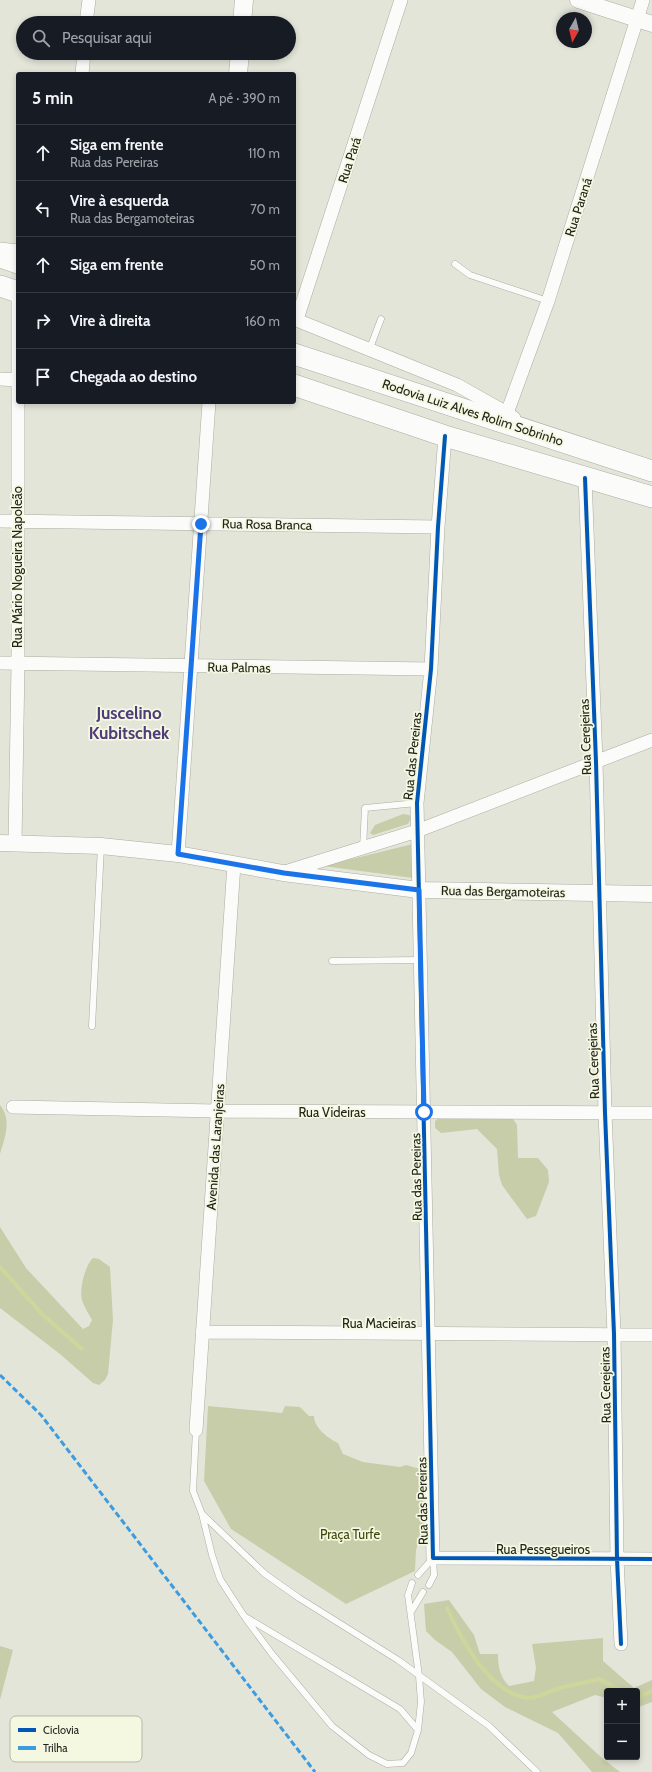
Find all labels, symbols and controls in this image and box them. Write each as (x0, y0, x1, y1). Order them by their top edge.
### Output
north arrow (556, 12, 592, 48)
search box (16, 16, 296, 60)
icon: search (30, 27, 52, 49)
text: Pesquisar aqui (62, 29, 152, 47)
text: 5 min (32, 88, 73, 108)
text: A pé · 390 m (208, 90, 280, 106)
street label: Rua Pará (334, 134, 364, 185)
text: Siga em frente (70, 136, 163, 154)
icon: ahead (32, 142, 54, 164)
text: 110 m (248, 145, 280, 161)
text: Rua das Pereiras (70, 154, 158, 170)
street label: Rua Paraná (561, 175, 595, 238)
text: Vire à esquerda (70, 192, 169, 210)
icon: left (32, 198, 54, 220)
text: 70 m (250, 201, 280, 217)
text: Rua das Bergamoteiras (70, 210, 194, 226)
icon: ahead (32, 254, 54, 276)
text: Siga em frente (70, 256, 163, 274)
text: 50 m (250, 257, 280, 273)
icon: right (32, 310, 54, 332)
text: Vire à direita (70, 312, 151, 330)
text: 160 m (245, 313, 280, 329)
icon: arrive (32, 366, 54, 388)
text: Chegada ao destino (70, 368, 197, 386)
street label: Rodovia Luiz Alves Rolim Sobrinho (380, 375, 566, 449)
street label: Rua Mário Nogueira Napoleão (9, 486, 25, 648)
route end (192, 515, 210, 533)
street label: Rua Rosa Branca (222, 515, 313, 533)
street label: Rua Palmas (207, 658, 271, 676)
street label: Rua Cerejeiras (576, 698, 595, 776)
district label: Juscelino Kubitschek (89, 703, 170, 743)
street label: Rua das Pereiras (399, 711, 425, 801)
street label: Rua das Bergamoteiras (441, 882, 566, 900)
street label: Rua Cerejeiras (584, 1022, 603, 1100)
street label: Avenida das Laranjeiras (203, 1083, 228, 1211)
route start (415, 1103, 433, 1121)
street label: Rua Videiras (298, 1104, 366, 1120)
street label: Rua das Pereiras (407, 1132, 425, 1221)
street label: Rua Macieiras (342, 1315, 417, 1331)
street label: Rua Cerejeiras (596, 1346, 615, 1423)
street label: Rua das Pereiras (413, 1456, 431, 1545)
park label: Praça Turfe (320, 1526, 380, 1542)
street label: Rua Pessegueiros (496, 1541, 591, 1557)
map controls (604, 1688, 640, 1760)
button: + (604, 1688, 640, 1724)
legend (10, 1716, 142, 1762)
text: Ciclovia (43, 1723, 80, 1737)
button: − (604, 1724, 640, 1760)
text: Trilha (43, 1741, 68, 1755)

